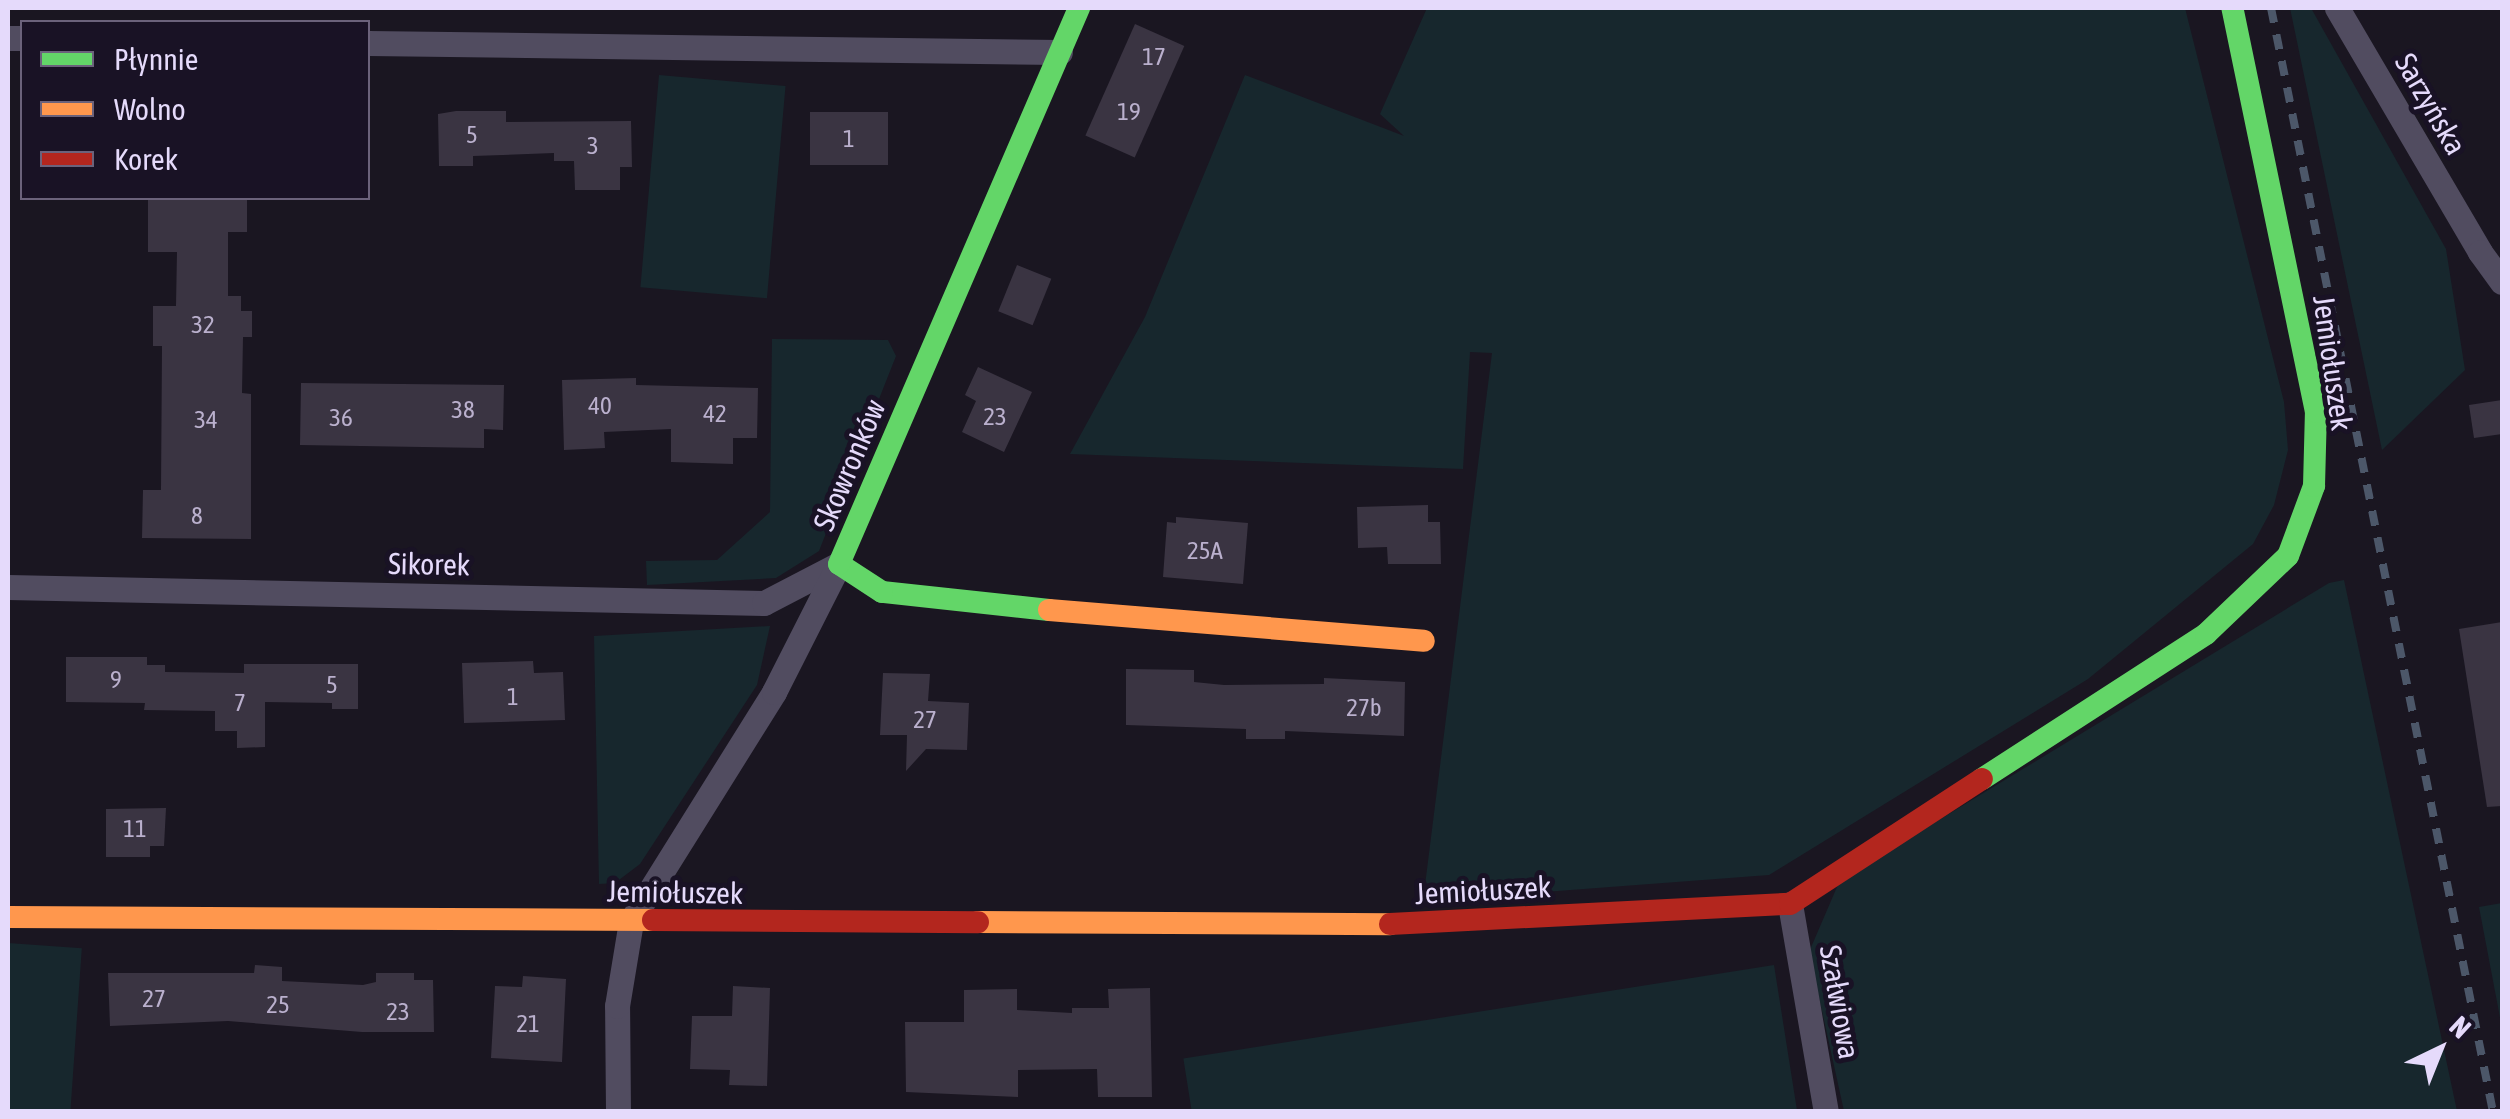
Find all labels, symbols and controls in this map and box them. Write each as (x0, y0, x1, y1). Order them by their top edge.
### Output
legend (20, 20, 370, 200)
house number: 17 (1142, 41, 1166, 71)
text: Płynnie (114, 42, 198, 76)
street label: Sarzyńska (2388, 47, 2474, 161)
text: Wolno (114, 92, 186, 126)
house number: 19 (1117, 96, 1141, 126)
house number: 5 (466, 119, 478, 149)
house number: 1 (843, 123, 855, 153)
house number: 3 (587, 130, 599, 160)
text: Korek (114, 142, 178, 176)
street label: Jemiołuszek (2306, 293, 2360, 433)
house number: 32 (191, 309, 215, 339)
house number: 40 (588, 390, 612, 420)
house number: 38 (451, 394, 475, 424)
street label: Skowronków (805, 394, 893, 536)
house number: 42 (703, 398, 727, 428)
house number: 23 (983, 401, 1007, 431)
house number: 36 (329, 402, 353, 432)
house number: 34 (194, 404, 218, 434)
house number: 8 (191, 500, 203, 530)
house number: 25A (1187, 535, 1223, 565)
street label: Sikorek (388, 545, 470, 583)
house number: 9 (110, 664, 122, 694)
house number: 5 (326, 669, 338, 699)
house number: 1 (507, 681, 519, 711)
house number: 7 (234, 687, 246, 717)
house number: 27b (1346, 692, 1382, 722)
house number: 27 (913, 704, 937, 734)
house number: 11 (123, 813, 147, 843)
street label: Jemiołuszek (1414, 868, 1552, 912)
street label: Jemiołuszek (607, 873, 743, 911)
street label: Szałwiowa (1812, 942, 1868, 1062)
house number: 27 (142, 983, 166, 1013)
house number: 25 (266, 989, 290, 1019)
house number: 23 (386, 996, 410, 1026)
north arrow (2390, 999, 2490, 1099)
house number: 21 (516, 1008, 540, 1038)
text: N (2444, 1010, 2477, 1044)

